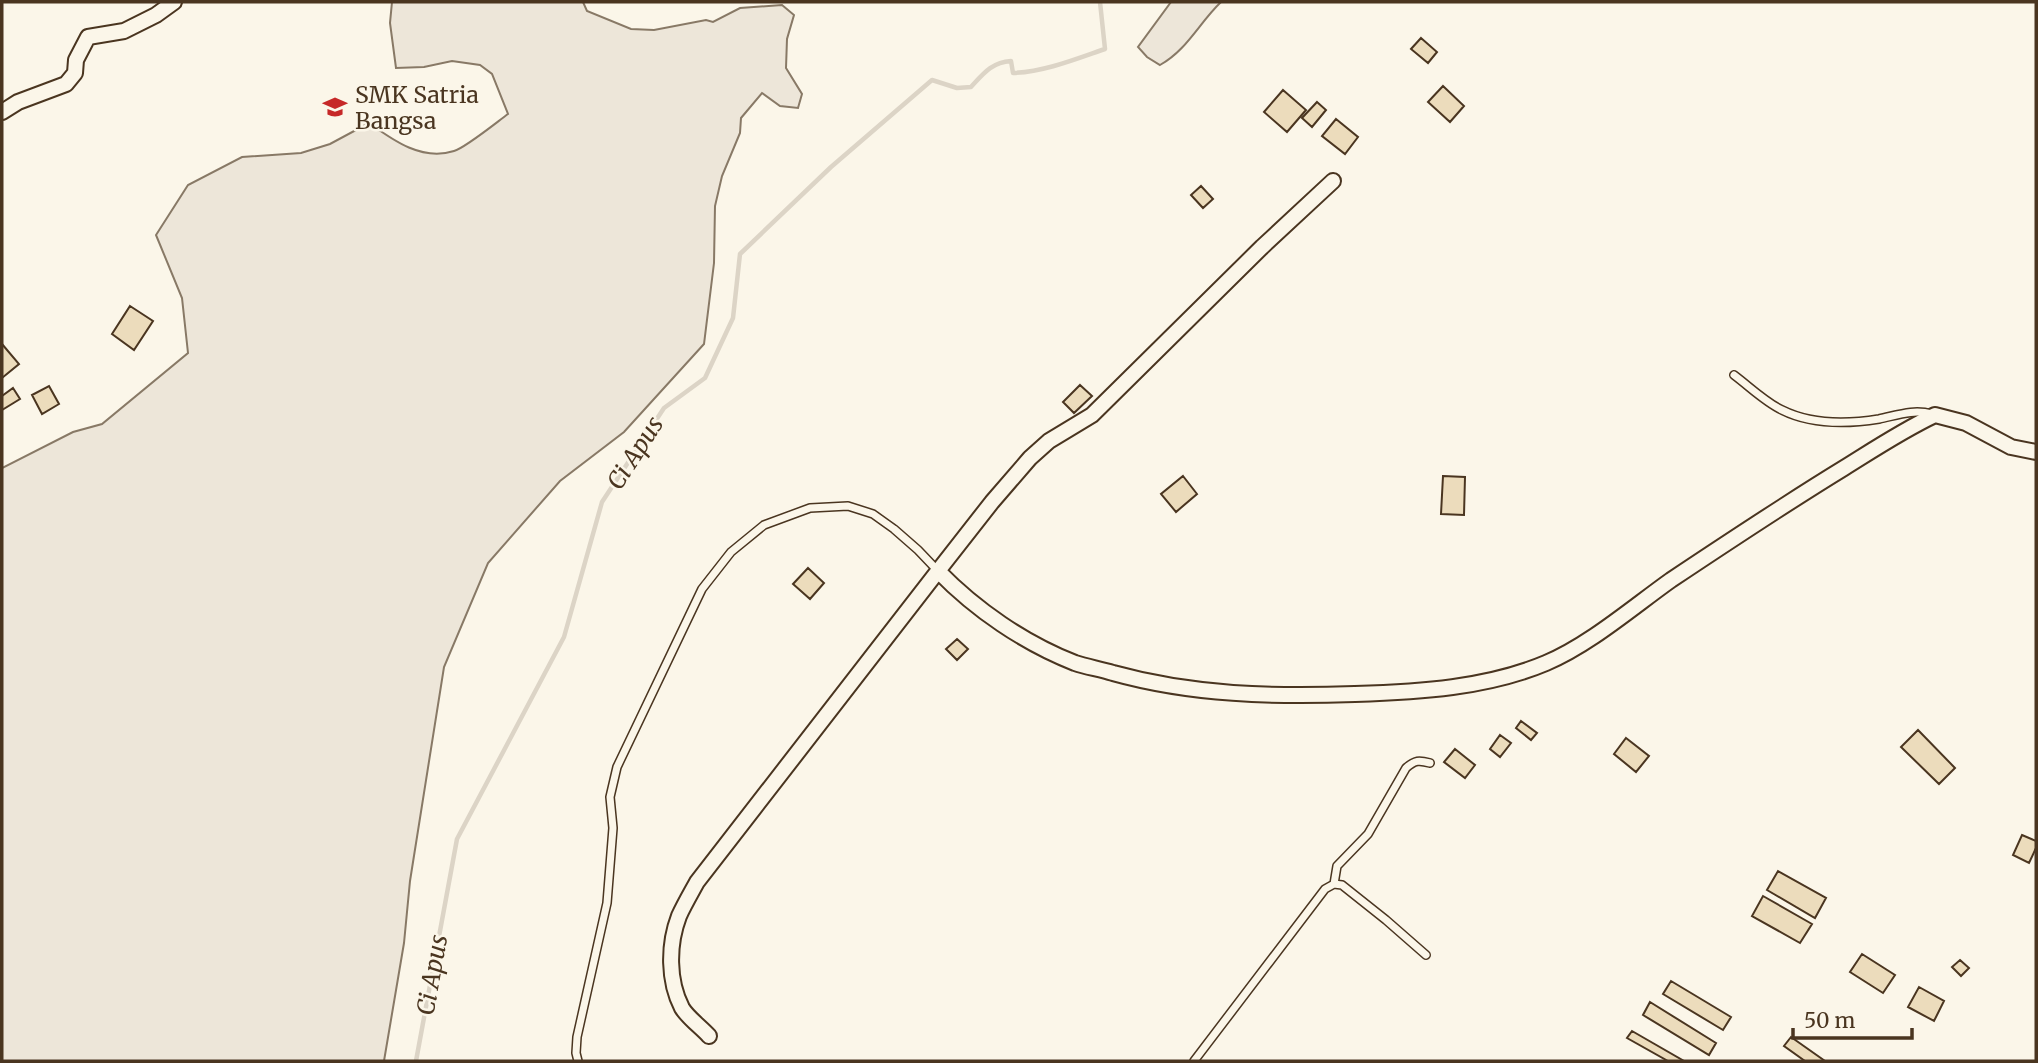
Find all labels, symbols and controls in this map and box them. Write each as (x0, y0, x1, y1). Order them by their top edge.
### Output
place label: SMK Satria Bangsa (355, 80, 479, 135)
school or university icon: SMK Satria Bangsa (321, 93, 349, 121)
water label: Ci Apus (600, 410, 670, 496)
water label: Ci Apus (410, 932, 454, 1018)
scale bar (1793, 996, 1912, 1040)
text: 50 m (1804, 1007, 1855, 1034)

